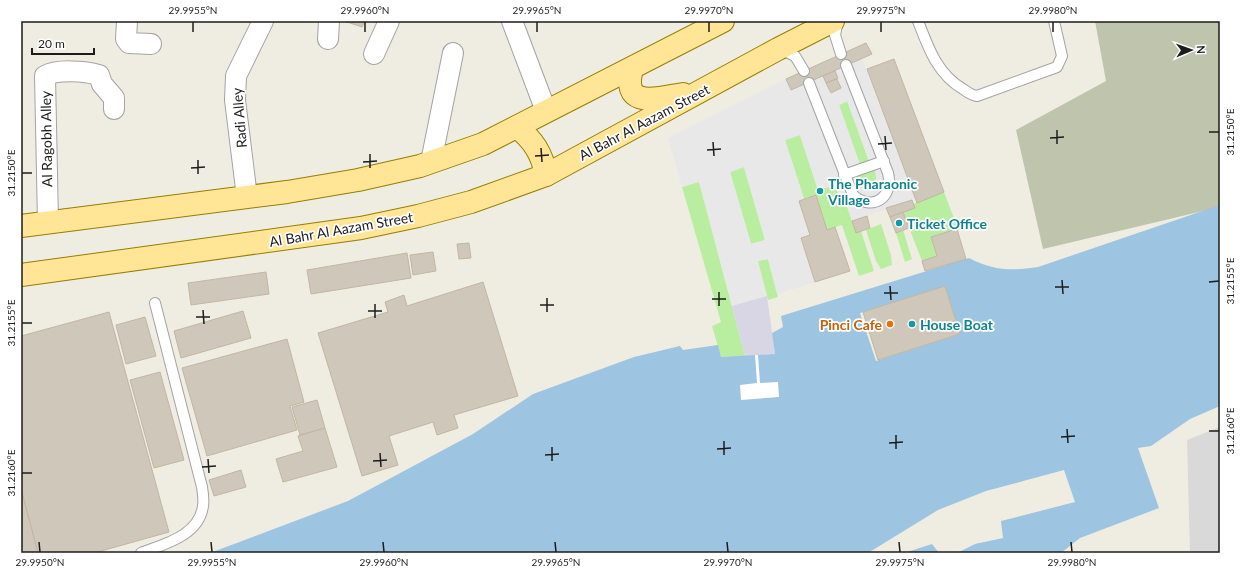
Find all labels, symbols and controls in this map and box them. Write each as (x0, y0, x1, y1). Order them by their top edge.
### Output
text: 29.9955°N (169, 4, 217, 16)
text: 29.9960°N (341, 4, 389, 16)
text: 29.9965°N (513, 4, 561, 16)
text: 29.9970°N (685, 4, 733, 16)
text: 29.9975°N (857, 4, 905, 16)
text: 29.9980°N (1029, 4, 1077, 16)
scale bar (32, 30, 94, 56)
north arrow (1171, 30, 1211, 70)
text: 20 m (38, 36, 65, 51)
text: N (1195, 45, 1208, 54)
street label: Al Bahr Al Aazam Street (576, 80, 712, 164)
street label: Radi Alley (228, 86, 250, 149)
street label: Al Ragobh Alley (37, 90, 55, 187)
text: 31.2150°E (1224, 108, 1236, 156)
text: 31.2150°E (5, 149, 17, 197)
place label: The Pharaonic Village (827, 175, 917, 208)
marker: The Pharaonic Village (815, 186, 825, 196)
street label: Al Bahr Al Aazam Street (268, 208, 414, 250)
place label: Ticket Office (907, 215, 988, 232)
marker: Ticket Office (894, 218, 904, 228)
text: 31.2155°E (1224, 257, 1236, 305)
text: 31.2155°E (5, 299, 17, 347)
place label: Pinci Cafe (820, 316, 883, 333)
place label: House Boat (920, 316, 994, 333)
marker: Pinci Cafe (885, 319, 895, 329)
marker: House Boat (907, 319, 917, 329)
text: 31.2160°E (1224, 407, 1236, 455)
text: 31.2160°E (5, 449, 17, 497)
text: 29.9950°N (16, 556, 64, 568)
text: 29.9955°N (188, 556, 236, 568)
text: 29.9960°N (360, 556, 408, 568)
text: 29.9965°N (532, 556, 580, 568)
text: 29.9970°N (704, 556, 752, 568)
text: 29.9975°N (876, 556, 924, 568)
text: 29.9980°N (1048, 556, 1096, 568)

